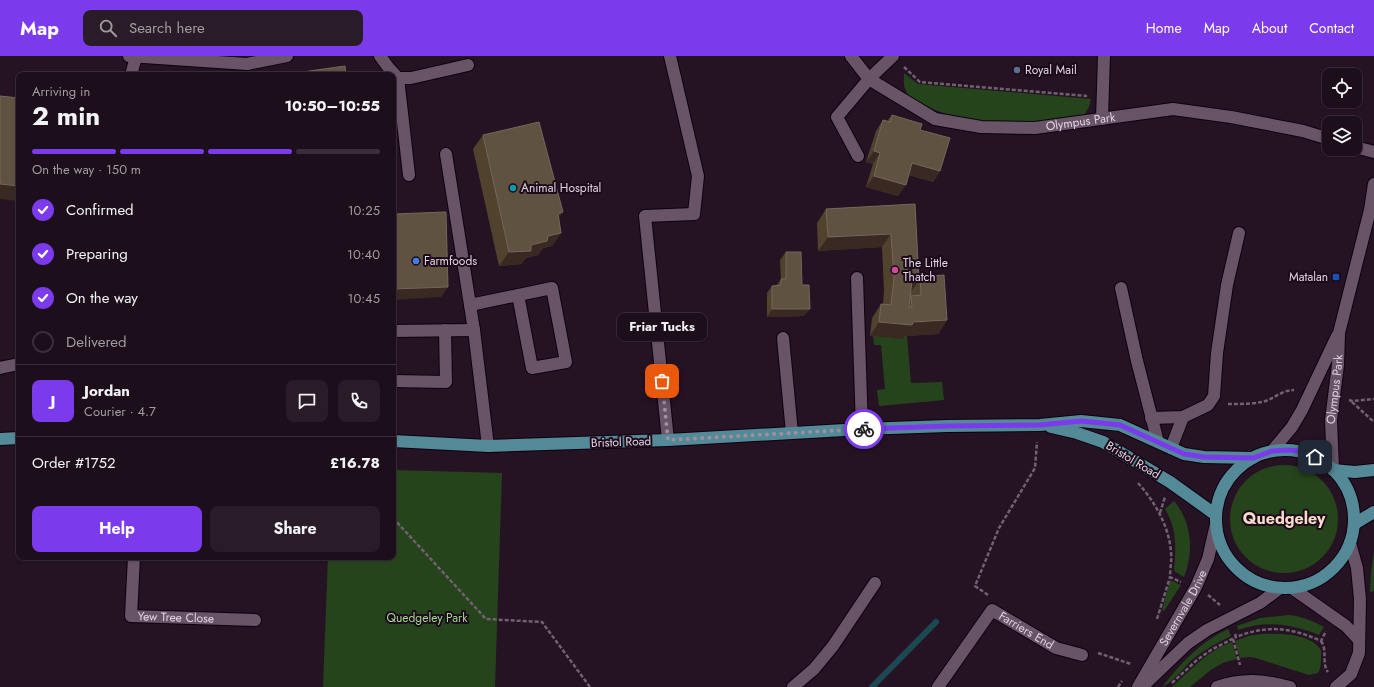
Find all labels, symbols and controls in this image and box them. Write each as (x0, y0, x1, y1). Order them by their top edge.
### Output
search box (83, 10, 363, 46)
text: Map (20, 15, 59, 42)
icon: search (97, 17, 119, 39)
text: Search here (129, 17, 205, 39)
text: Home (1146, 18, 1182, 38)
text: Map (1204, 18, 1230, 38)
text: About (1252, 18, 1287, 38)
text: Contact (1309, 18, 1354, 38)
place label: Royal Mail (1025, 61, 1077, 79)
marker: Royal Mail (1012, 65, 1022, 75)
map controls (1322, 68, 1362, 156)
button: locate (1322, 68, 1362, 108)
text: Arriving in (32, 82, 90, 101)
text: 10:50–10:55 (284, 95, 380, 117)
text: 2 min (32, 97, 100, 135)
street label: Olympus Park (1045, 108, 1117, 135)
button: layers (1322, 116, 1362, 156)
text: On the way · 150 m (32, 160, 141, 179)
place label: Animal Hospital (521, 179, 601, 197)
marker: Animal Hospital (508, 183, 518, 193)
icon: check (32, 199, 54, 221)
text: Confirmed (66, 199, 134, 221)
text: 10:25 (348, 201, 380, 220)
icon: check (32, 243, 54, 265)
text: Preparing (66, 243, 128, 265)
text: 10:40 (347, 245, 380, 264)
place label: Farmfoods (424, 252, 477, 270)
place label: The Little Thatch (903, 254, 948, 286)
marker: Farmfoods (411, 256, 421, 266)
marker: The Little Thatch (890, 265, 900, 275)
place label: Matalan (1289, 268, 1328, 286)
marker: Matalan (1331, 272, 1341, 282)
icon: check (32, 287, 54, 309)
text: On the way (66, 287, 138, 309)
text: 10:45 (348, 289, 380, 308)
callout: Friar Tucks (617, 313, 707, 341)
text: Friar Tucks (629, 317, 695, 336)
text: Delivered (66, 331, 127, 353)
street label: Olympus Park (1322, 354, 1347, 425)
pin (645, 364, 679, 398)
icon: bag (651, 370, 673, 392)
text: Jordan (84, 380, 130, 402)
button: chat (286, 380, 328, 422)
button: phone (338, 380, 380, 422)
text: J (51, 390, 55, 412)
text: Courier · 4.7 (84, 402, 156, 421)
courier (844, 409, 884, 449)
icon: bike (853, 418, 875, 440)
street label: Bristol Road (590, 432, 652, 452)
street label: Bristol Road (1102, 437, 1164, 483)
pin (1298, 440, 1332, 474)
icon: home (1304, 446, 1326, 468)
text: Order #1752 (32, 452, 116, 474)
text: £16.78 (330, 452, 380, 474)
button: Help (32, 506, 202, 552)
button: Share (210, 506, 380, 552)
district label: Quedgeley (1243, 507, 1326, 530)
street label: Severnvale Drive (1155, 567, 1211, 649)
street label: Yew Tree Close (137, 607, 214, 628)
street label: Farriers End (995, 607, 1057, 654)
park label: Quedgeley Park (387, 609, 468, 627)

